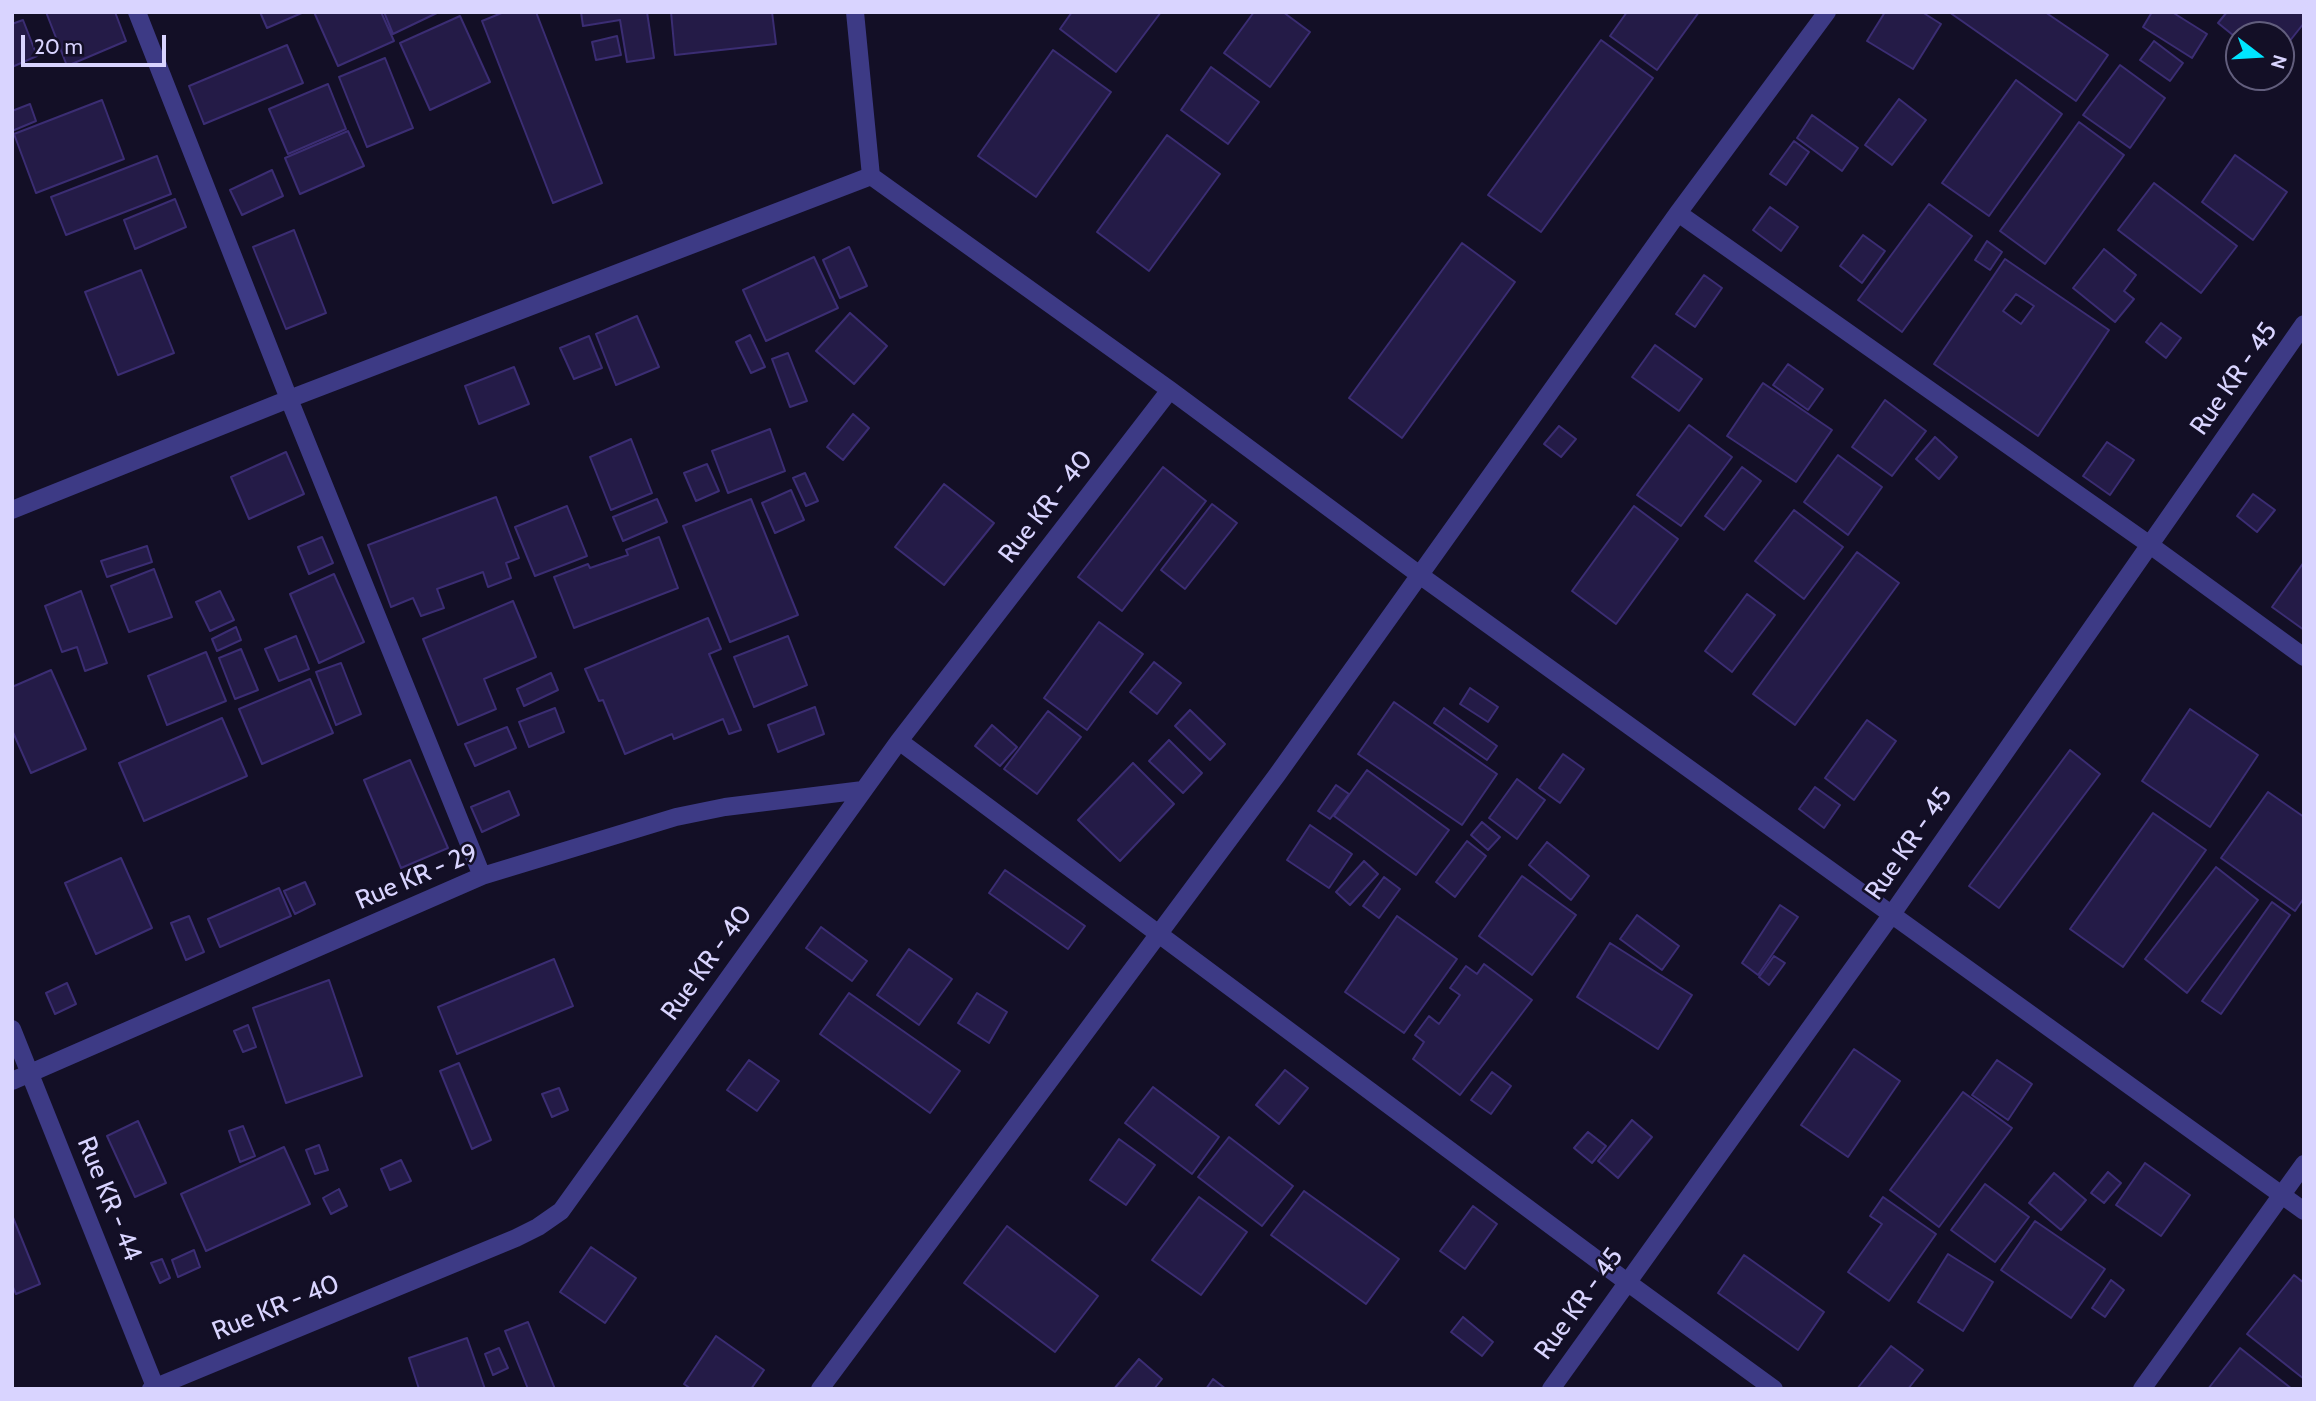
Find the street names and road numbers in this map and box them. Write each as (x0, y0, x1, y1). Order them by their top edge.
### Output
street label: Rue KR - 45 (2184, 317, 2284, 441)
street label: Rue KR - 40 (992, 444, 1100, 570)
street label: Rue KR - 45 (1859, 782, 1959, 906)
street label: Rue KR - 29 (351, 837, 483, 917)
street label: Rue KR - 40 (655, 899, 759, 1027)
street label: Rue KR - 44 (70, 1132, 148, 1266)
street label: Rue KR - 45 (1528, 1242, 1630, 1366)
street label: Rue KR - 40 (208, 1268, 344, 1348)

